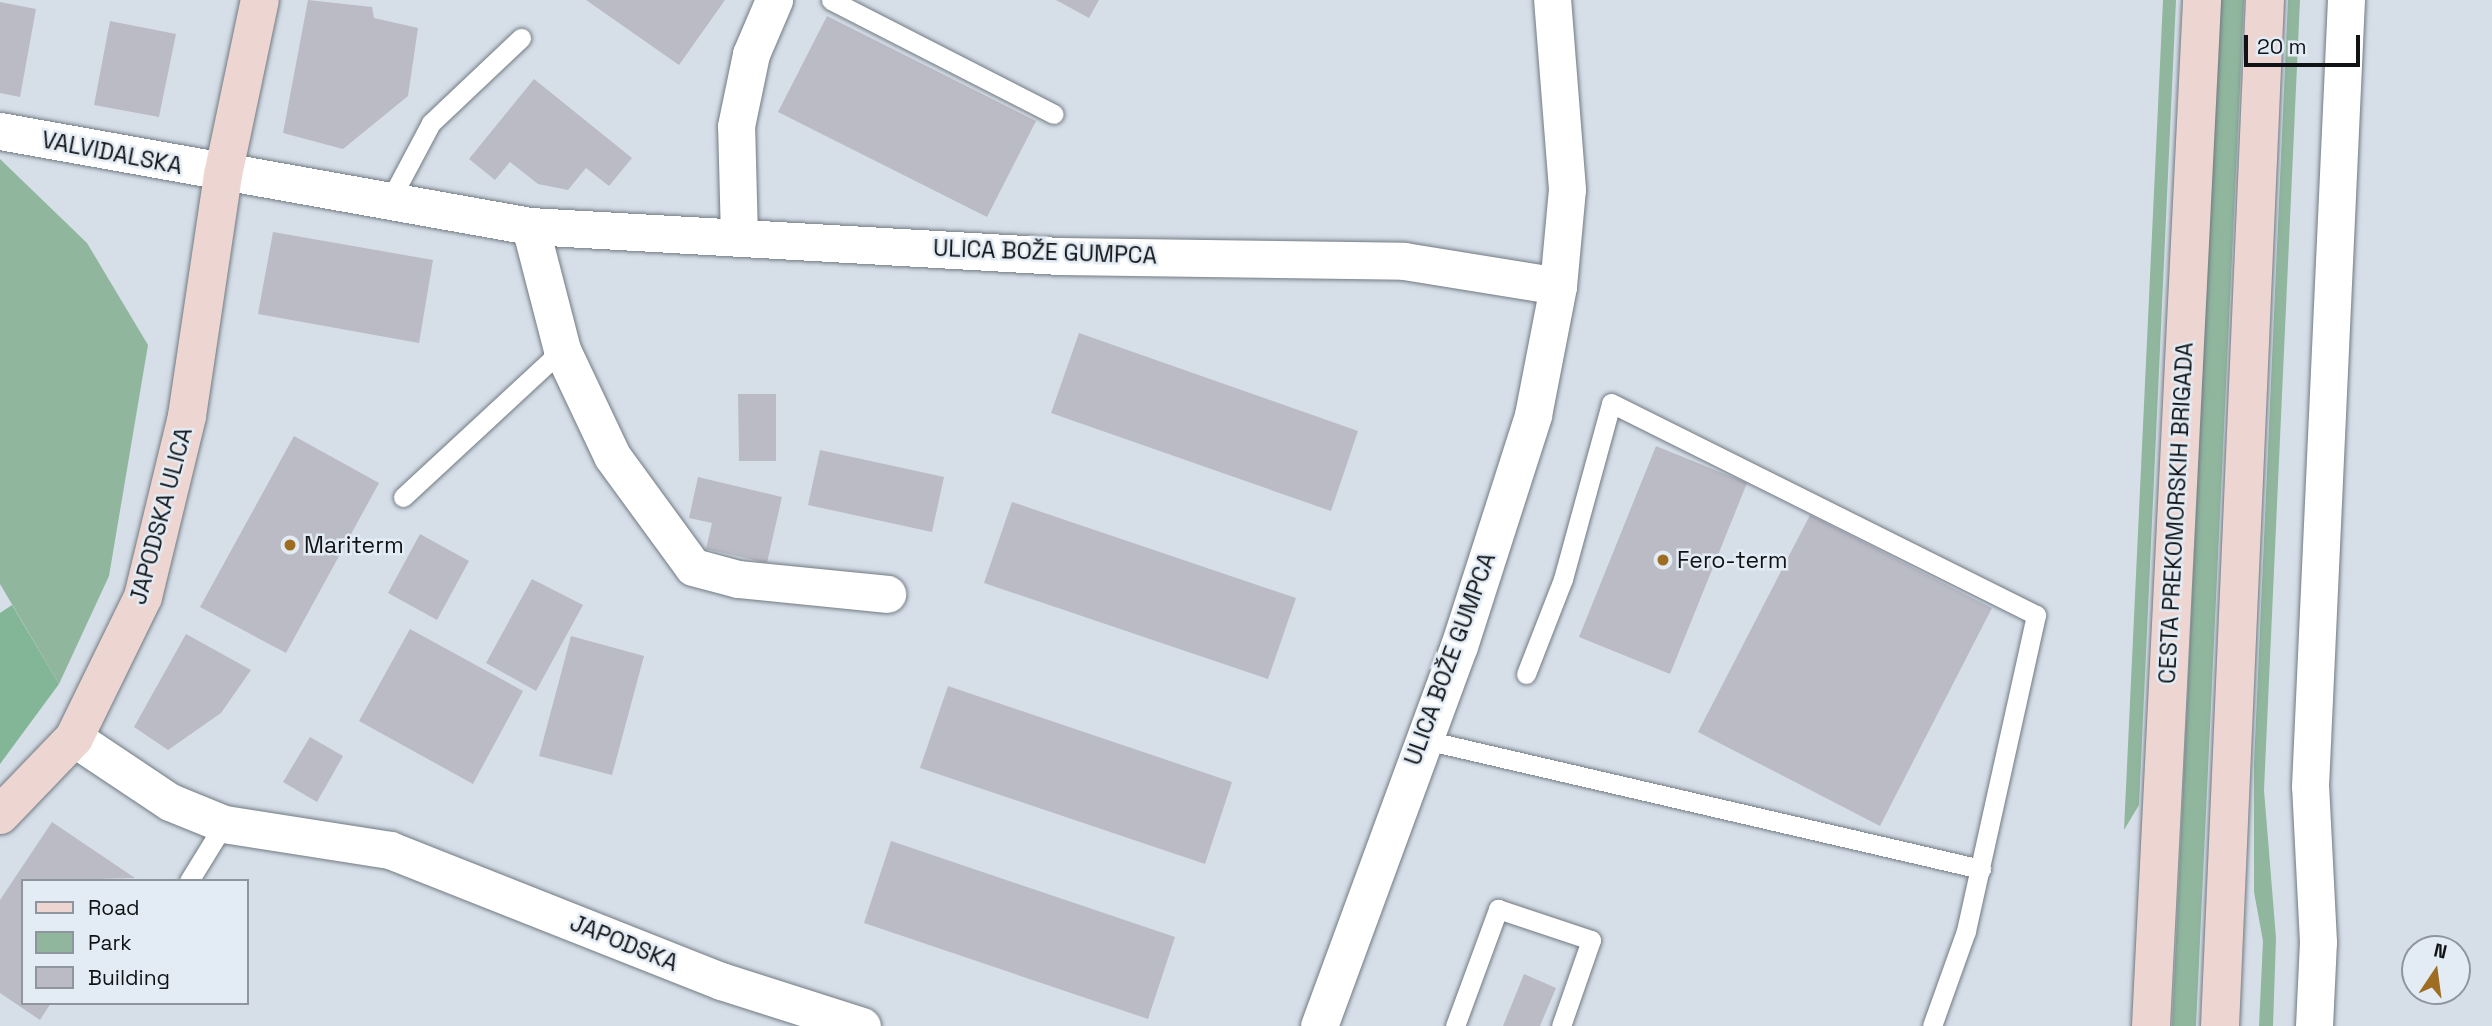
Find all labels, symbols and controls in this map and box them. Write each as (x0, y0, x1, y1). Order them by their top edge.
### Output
scale bar (2247, 21, 2362, 65)
text: 20 m (2257, 33, 2307, 60)
street label: VALVIDALSKA (39, 126, 185, 180)
street label: ULICA BOŽE GUMPCA (932, 234, 1158, 270)
street label: CESTA PREKOMORSKIH BRIGADA (2153, 341, 2199, 685)
street label: JAPODSKA ULICA (124, 424, 198, 608)
place label: Mariterm (304, 531, 404, 559)
marker: Mariterm (282, 537, 298, 553)
place label: Fero-term (1677, 546, 1787, 574)
street label: ULICA BOŽE GUMPCA (1399, 549, 1501, 769)
marker: Fero-term (1655, 552, 1671, 568)
legend (21, 879, 248, 1005)
text: Road (88, 894, 140, 921)
street label: JAPODSKA (566, 909, 682, 977)
text: Park (88, 929, 132, 956)
north arrow (2401, 935, 2471, 1005)
text: N (2431, 937, 2449, 965)
text: Building (88, 964, 170, 991)

